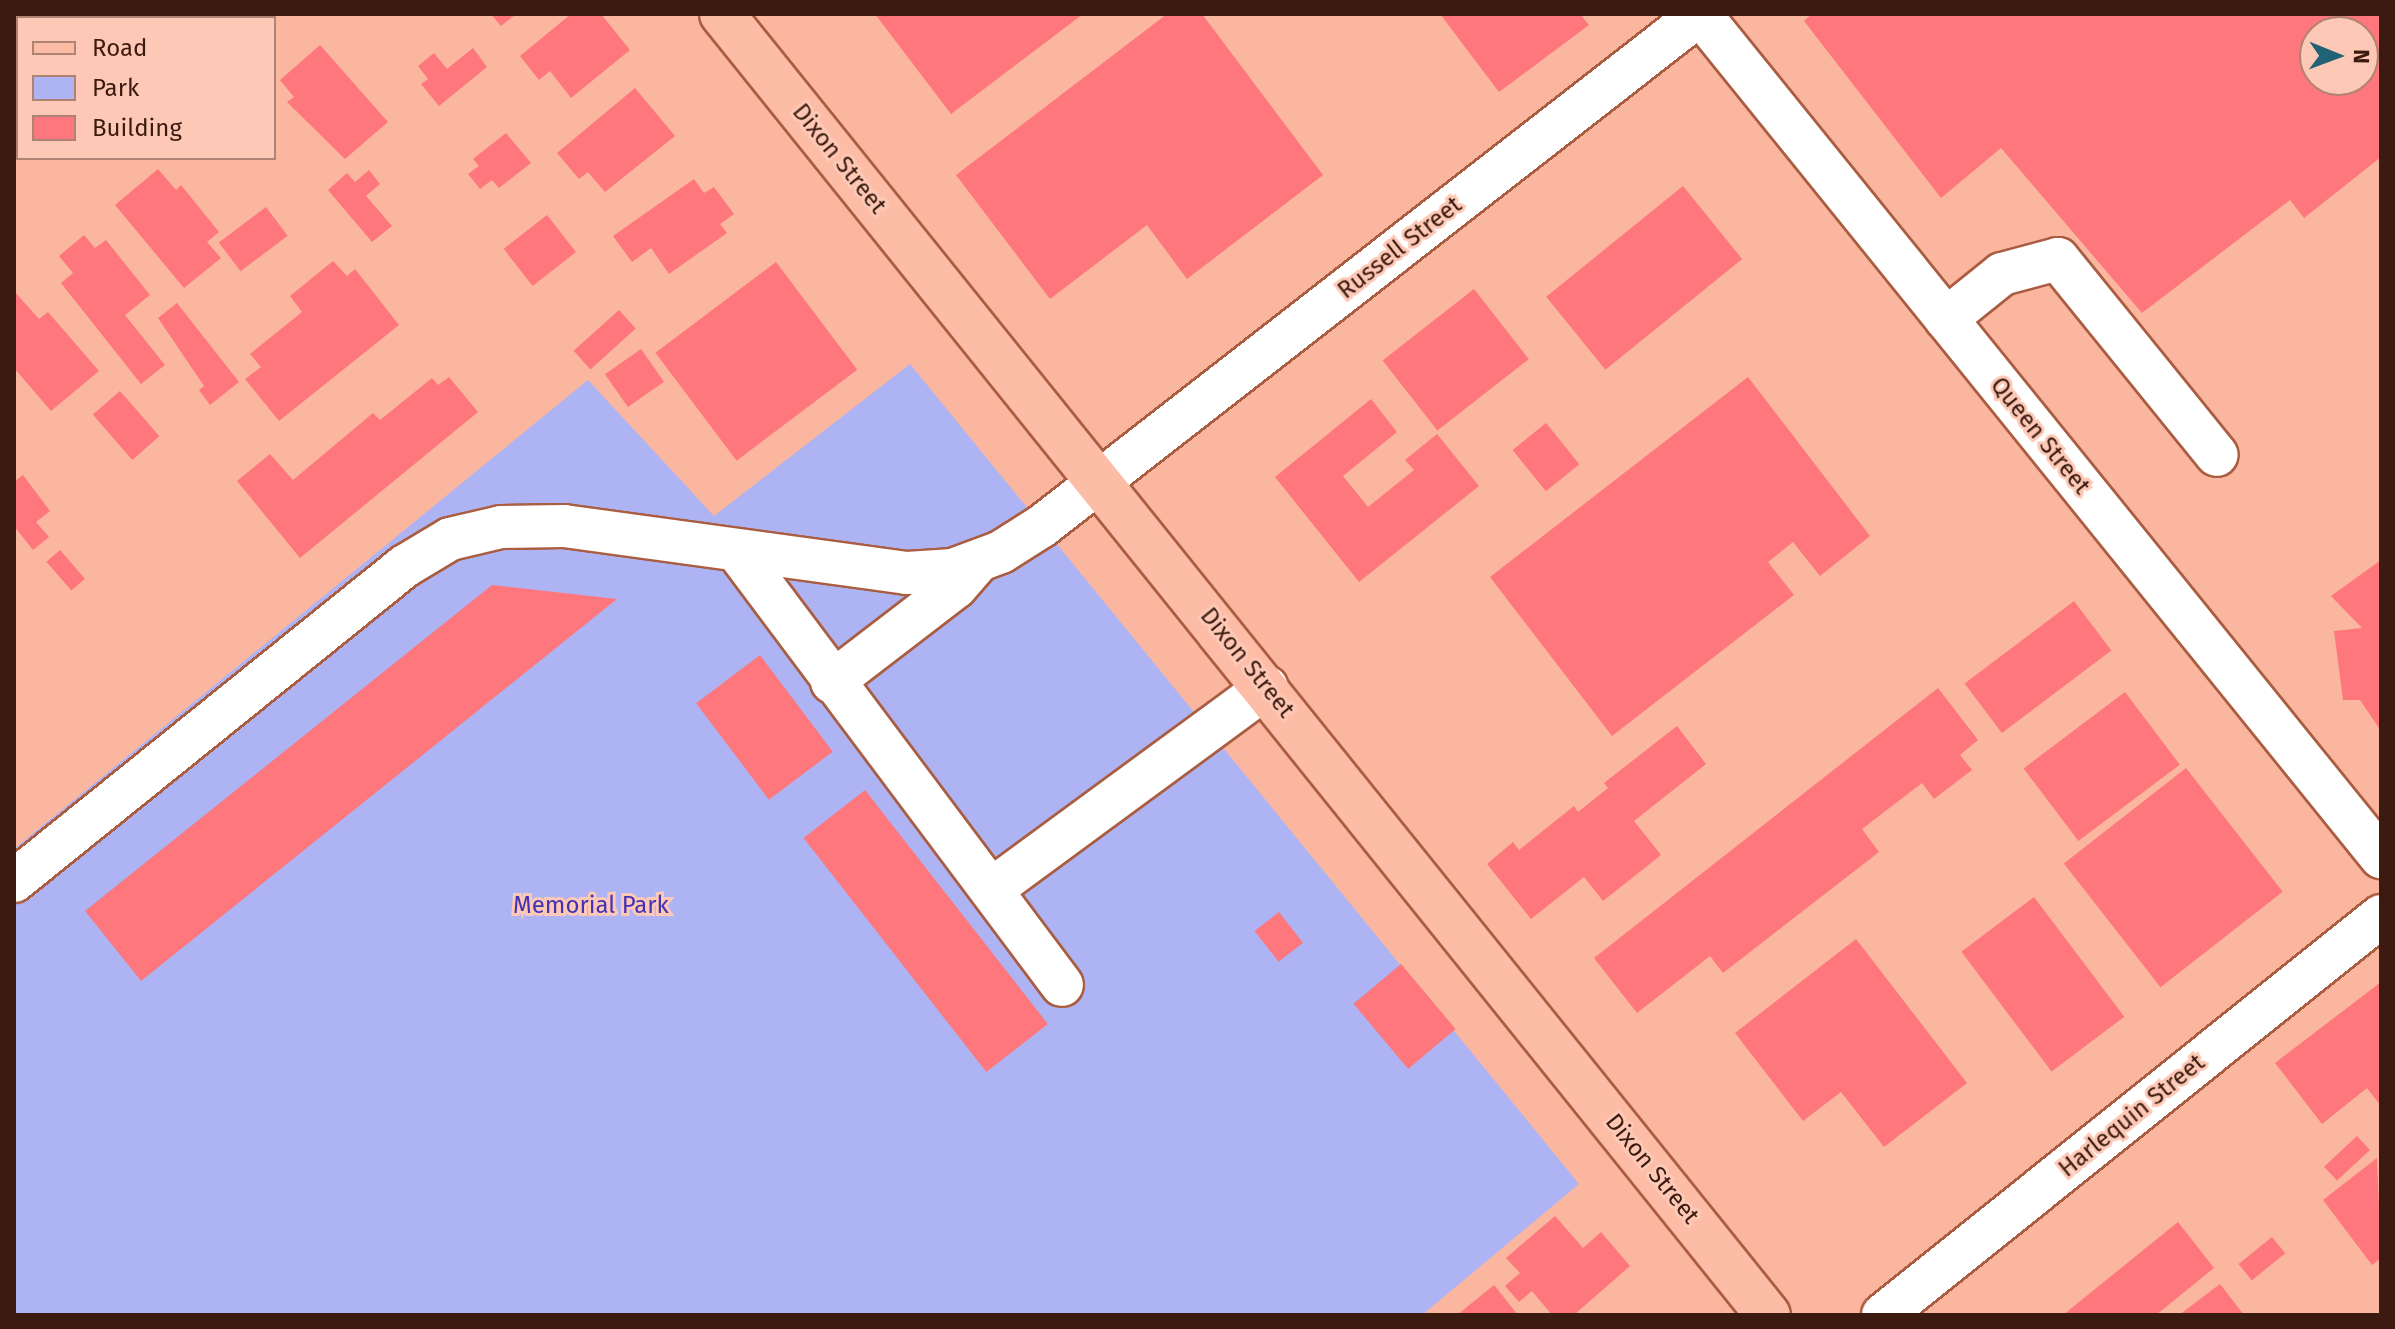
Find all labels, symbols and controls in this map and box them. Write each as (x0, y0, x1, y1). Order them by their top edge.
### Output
legend (16, 16, 276, 160)
north arrow (2299, 16, 2379, 96)
text: Road (92, 34, 147, 62)
text: N (2348, 49, 2375, 64)
text: Park (92, 74, 139, 102)
street label: Dixon Street (786, 98, 892, 220)
text: Building (92, 114, 182, 142)
street label: Russell Street (1332, 191, 1468, 305)
street label: Queen Street (1984, 372, 2096, 500)
street label: Dixon Street (1194, 602, 1300, 724)
park label: Memorial Park (513, 892, 669, 920)
street label: Harlequin Street (2053, 1048, 2211, 1184)
street label: Dixon Street (1599, 1108, 1705, 1230)

